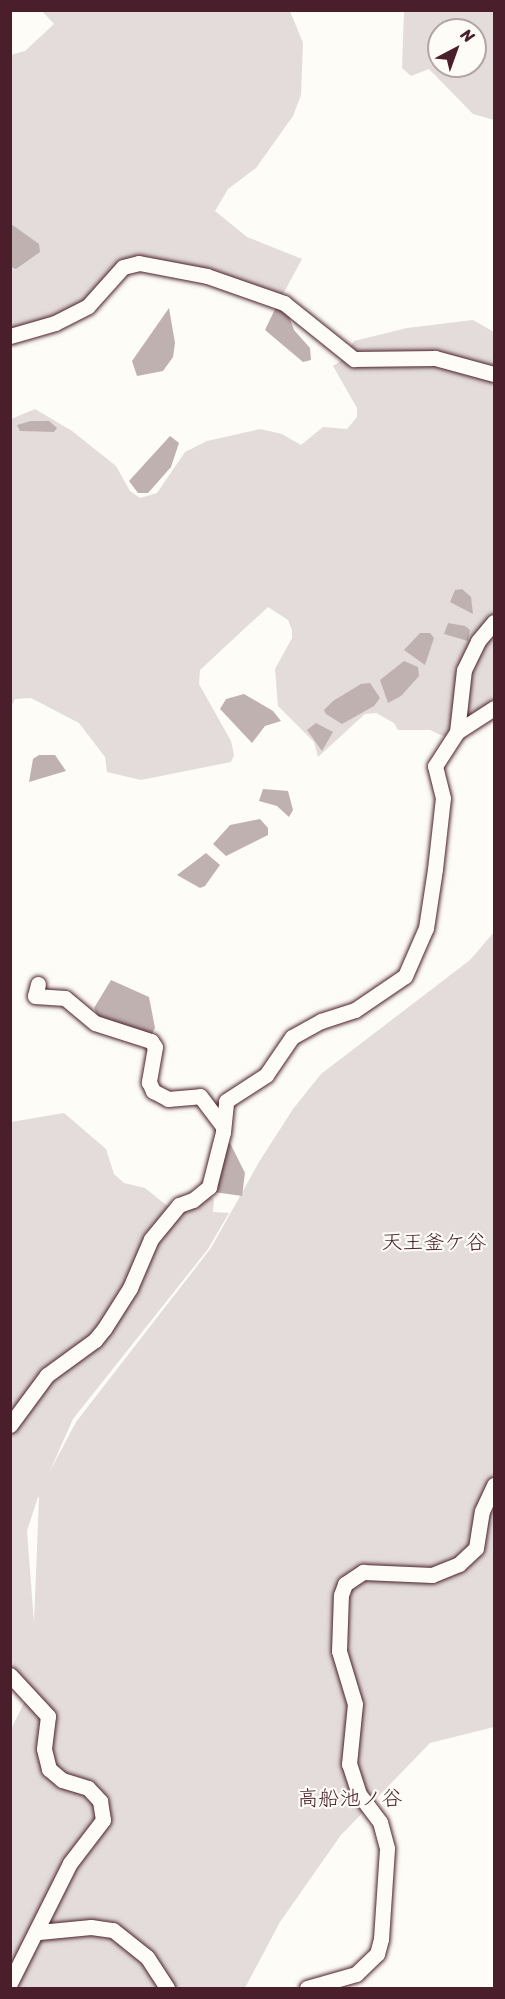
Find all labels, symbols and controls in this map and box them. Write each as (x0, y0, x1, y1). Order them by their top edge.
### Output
north arrow (427, 18, 487, 78)
text: N (454, 21, 482, 50)
district label: 天王釜ケ谷 (382, 1229, 486, 1255)
district label: 高船池ノ谷 (298, 1785, 402, 1811)

